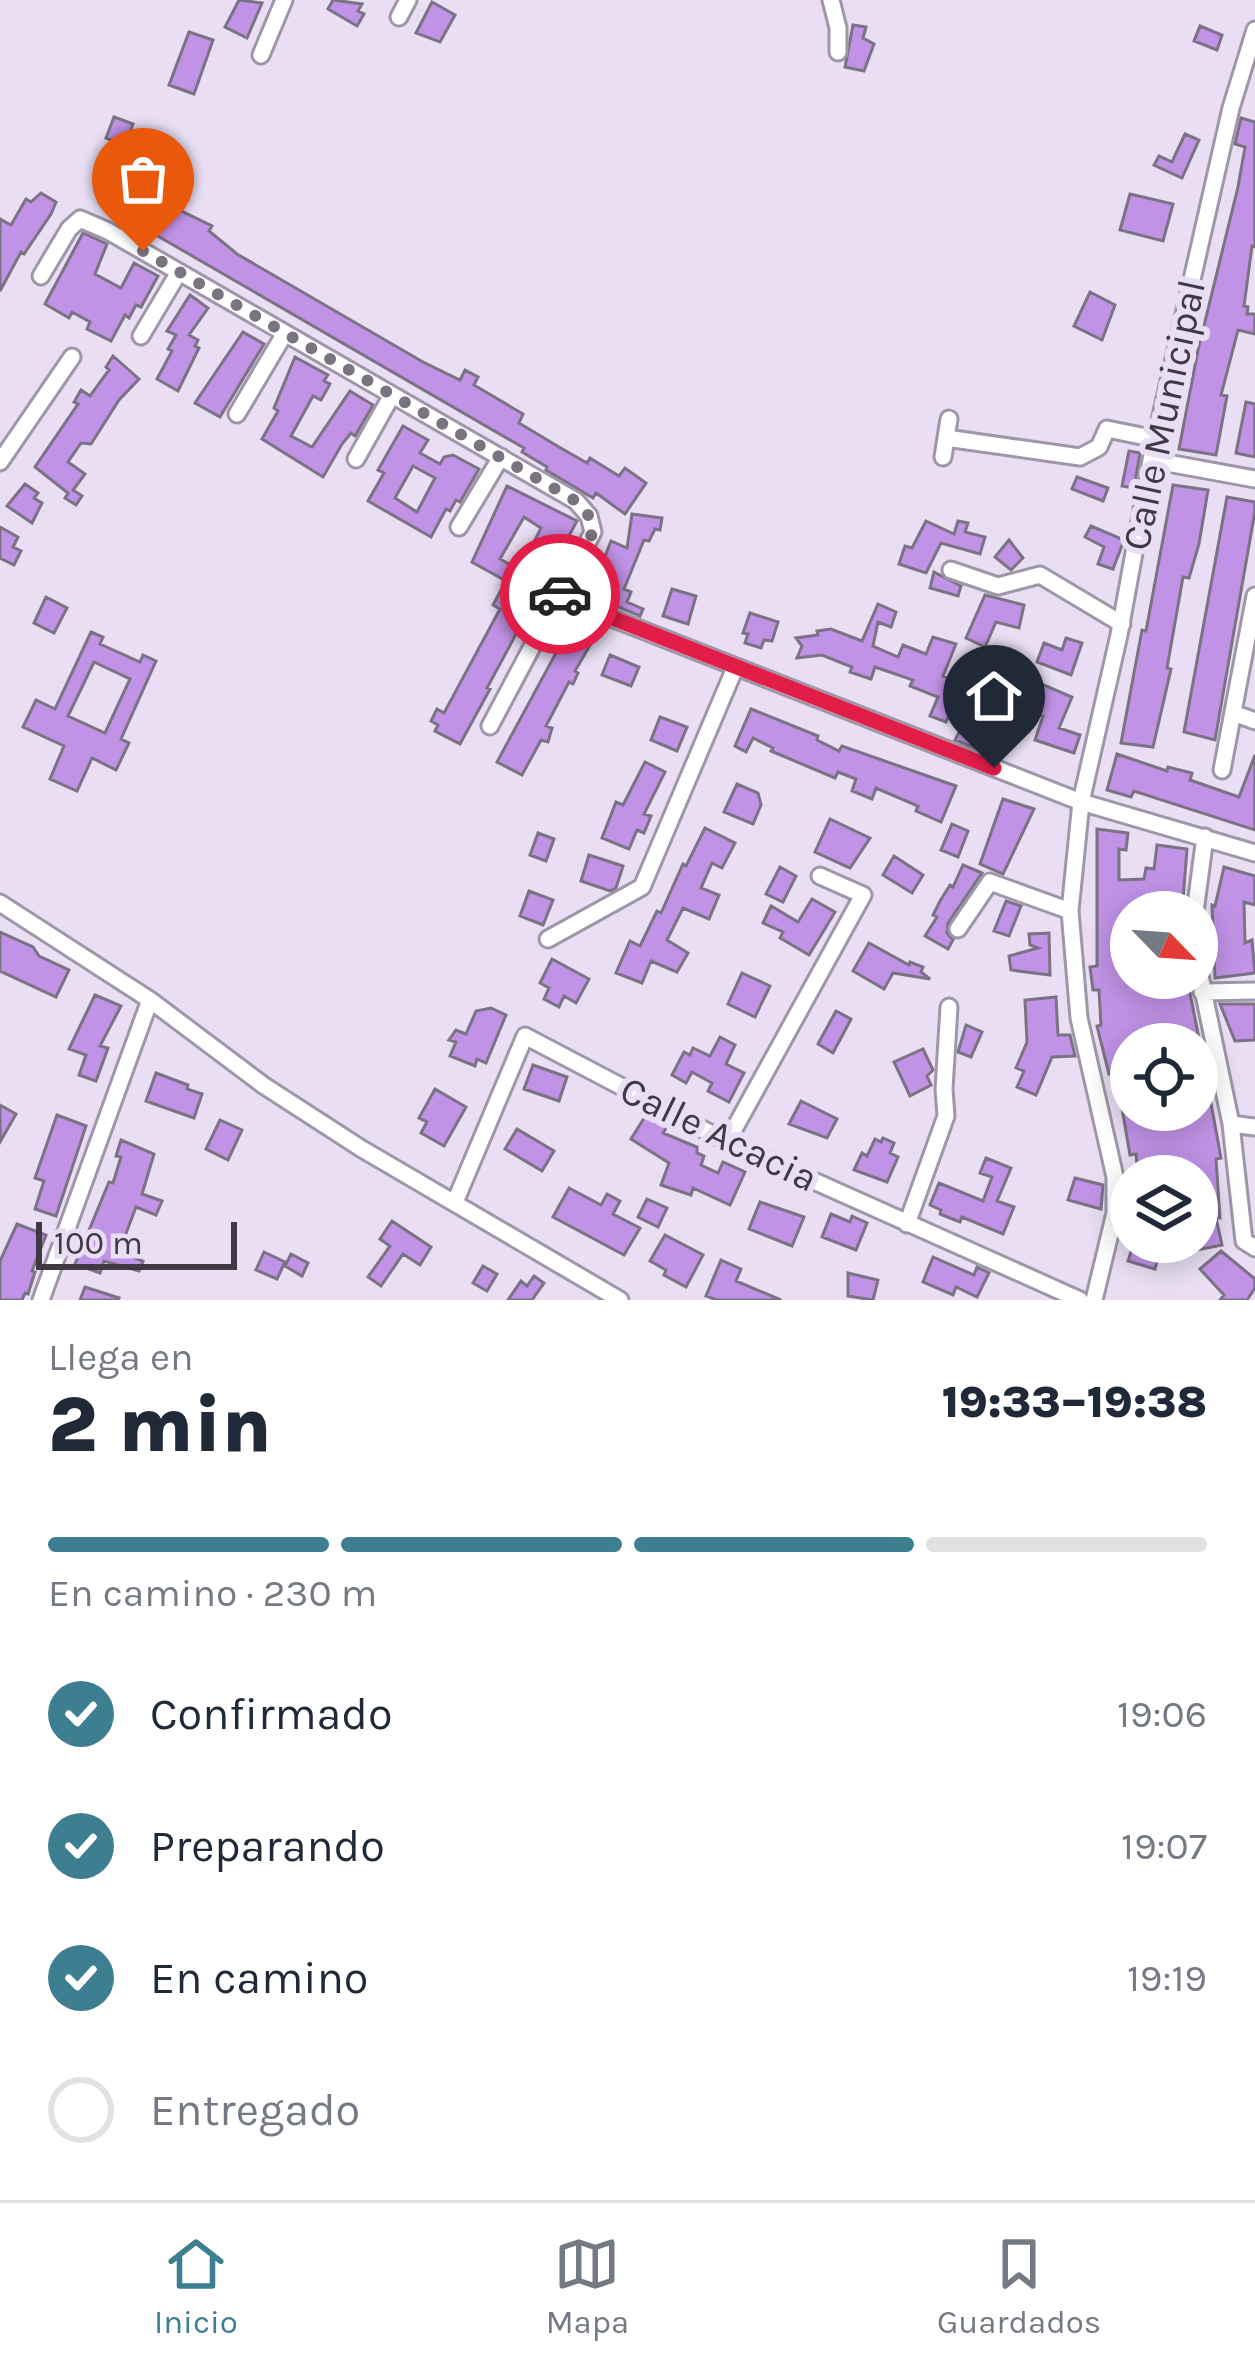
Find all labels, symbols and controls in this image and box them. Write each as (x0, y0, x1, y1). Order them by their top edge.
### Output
pin (92, 128, 194, 251)
icon: bag (110, 146, 176, 212)
street label: Calle Municipal (1113, 276, 1215, 554)
courier (500, 534, 620, 654)
icon: car (527, 561, 593, 627)
pin (943, 645, 1045, 768)
icon: home (961, 663, 1027, 729)
north arrow (1110, 891, 1218, 999)
map controls (1110, 891, 1218, 1263)
button: locate (1110, 1023, 1218, 1131)
street label: Calle Acacia (613, 1066, 825, 1202)
button: layers (1110, 1155, 1218, 1263)
scale bar (36, 1216, 237, 1269)
text: 100 m (54, 1224, 143, 1262)
text: Llega en (48, 1334, 194, 1380)
text: 19:33–19:38 (942, 1376, 1207, 1428)
text: 2 min (48, 1379, 272, 1471)
text: En camino · 230 m (48, 1570, 377, 1616)
icon: check (48, 1681, 114, 1747)
text: Confirmado (150, 1688, 393, 1740)
text: 19:06 (1117, 1691, 1207, 1737)
icon: check (48, 1813, 114, 1879)
text: Preparando (150, 1820, 385, 1872)
text: 19:07 (1121, 1823, 1207, 1869)
icon: check (48, 1945, 114, 2011)
text: En camino (150, 1952, 368, 2004)
text: 19:19 (1127, 1955, 1207, 2001)
text: Entregado (150, 2084, 360, 2136)
tab: Inicio (154, 2231, 238, 2341)
tab: Mapa (546, 2231, 629, 2341)
tab: Guardados (937, 2231, 1101, 2341)

